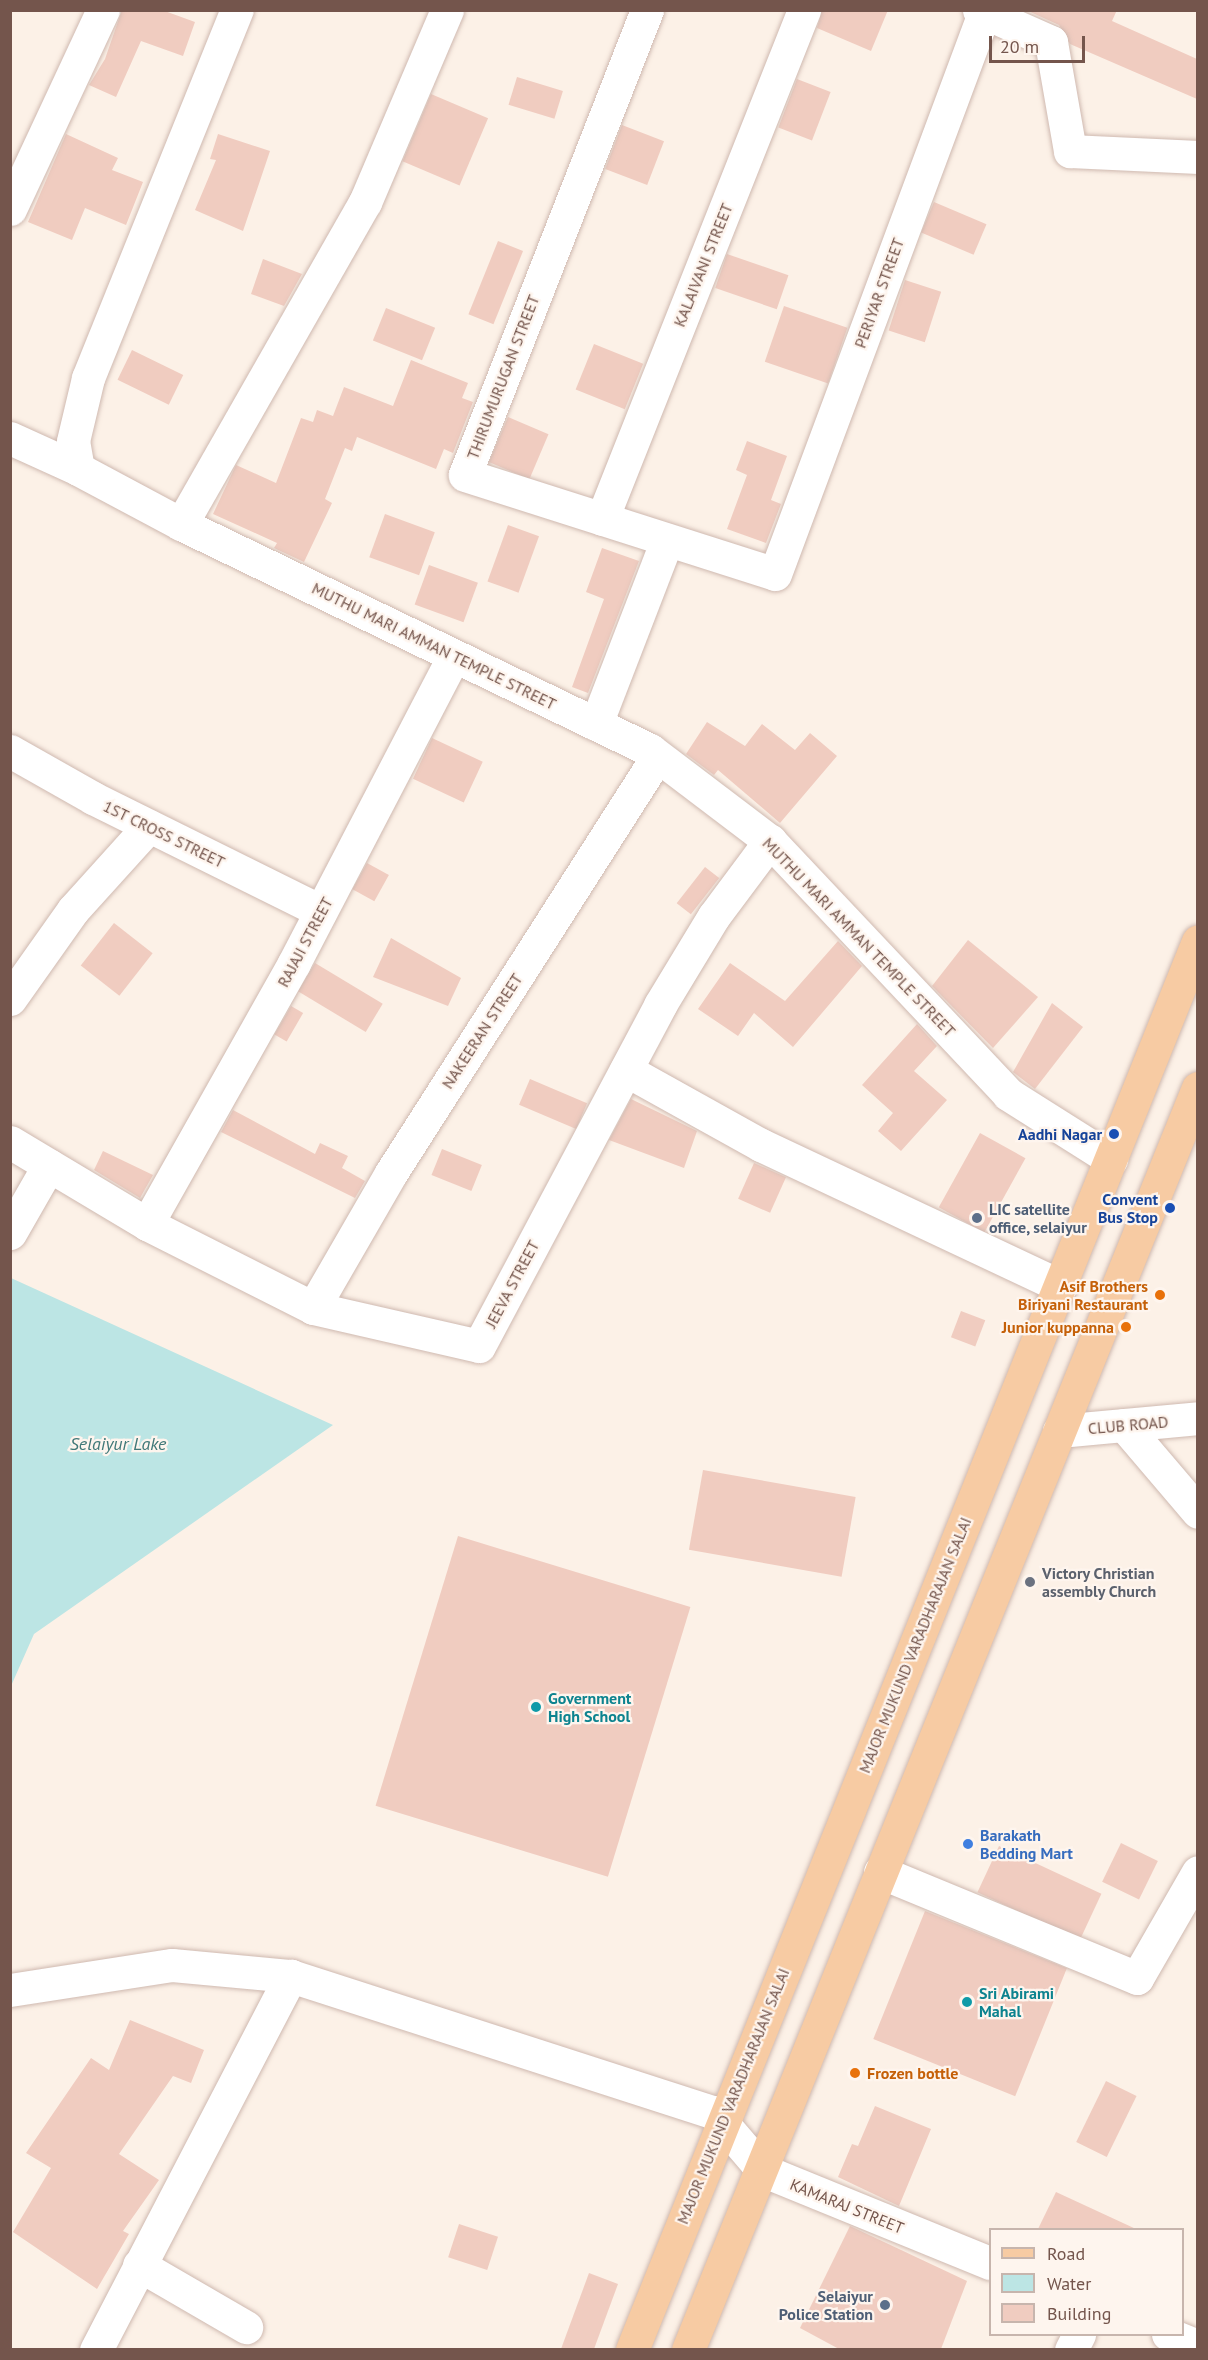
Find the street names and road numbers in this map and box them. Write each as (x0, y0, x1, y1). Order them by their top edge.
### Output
street label: KALAIVANI STREET (669, 200, 737, 330)
street label: PERIYAR STREET (850, 235, 908, 351)
street label: THIRUMURUGAN STREET (463, 292, 543, 462)
street label: MUTHU MARI AMMAN TEMPLE STREET (308, 578, 560, 714)
street label: 1ST CROSS STREET (100, 796, 228, 872)
street label: MUTHU MARI AMMAN TEMPLE STREET (758, 833, 960, 1041)
street label: RAJAJI STREET (273, 894, 337, 990)
street label: NAKEERAN STREET (438, 970, 526, 1092)
street label: JEEVA STREET (481, 1237, 543, 1331)
street label: CLUB ROAD (1087, 1412, 1169, 1438)
street label: MAJOR MUKUND VARADHARAJAN SALAI (855, 1514, 975, 1776)
street label: MAJOR MUKUND VARADHARAJAN SALAI (673, 1965, 793, 2227)
street label: KAMARAJ STREET (787, 2174, 907, 2238)

